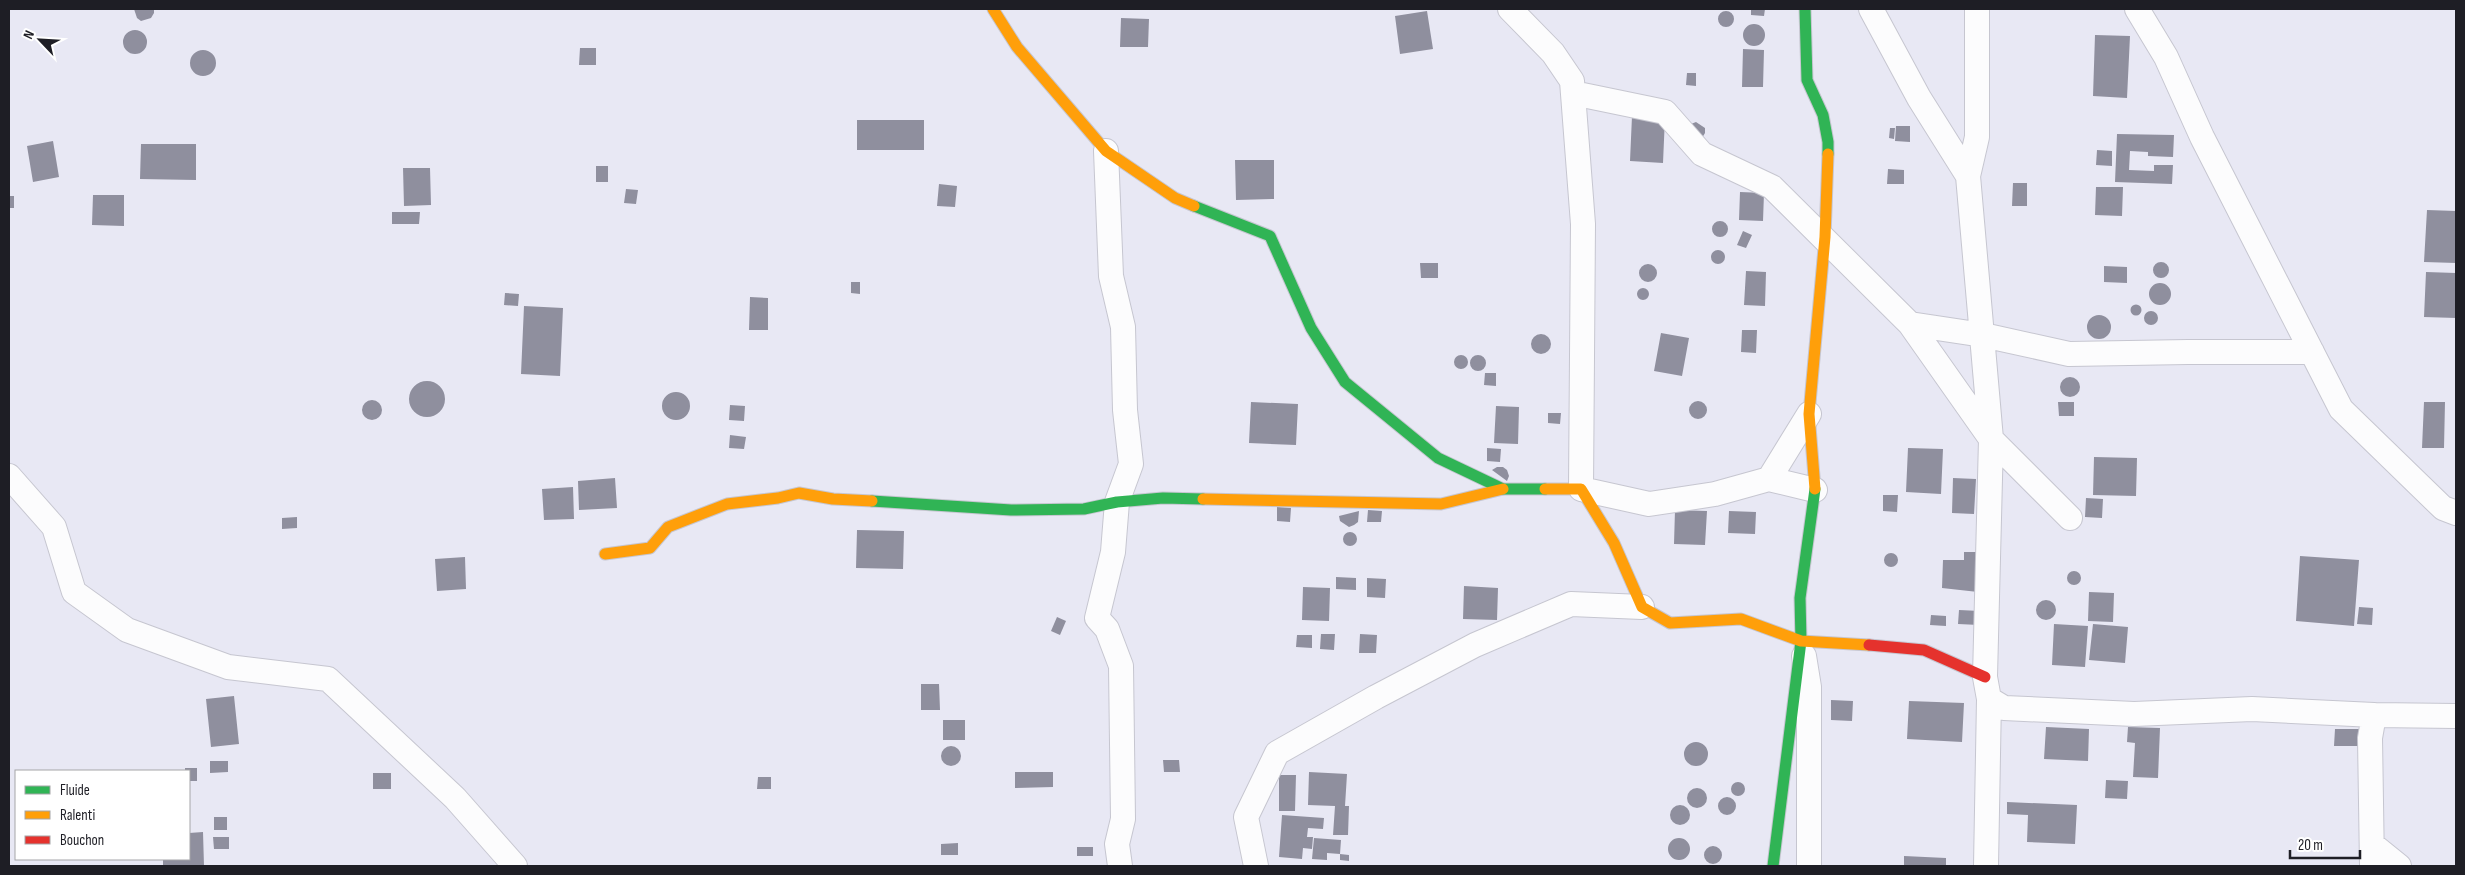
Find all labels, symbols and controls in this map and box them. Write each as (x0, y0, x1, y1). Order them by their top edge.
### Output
north arrow (15, 15, 65, 65)
text: N (19, 28, 38, 42)
legend (15, 770, 190, 860)
text: Fluide (60, 781, 90, 800)
text: Ralenti (60, 806, 95, 825)
scale bar (2290, 828, 2360, 860)
text: Bouchon (60, 831, 104, 850)
text: 20 m (2298, 836, 2323, 855)

